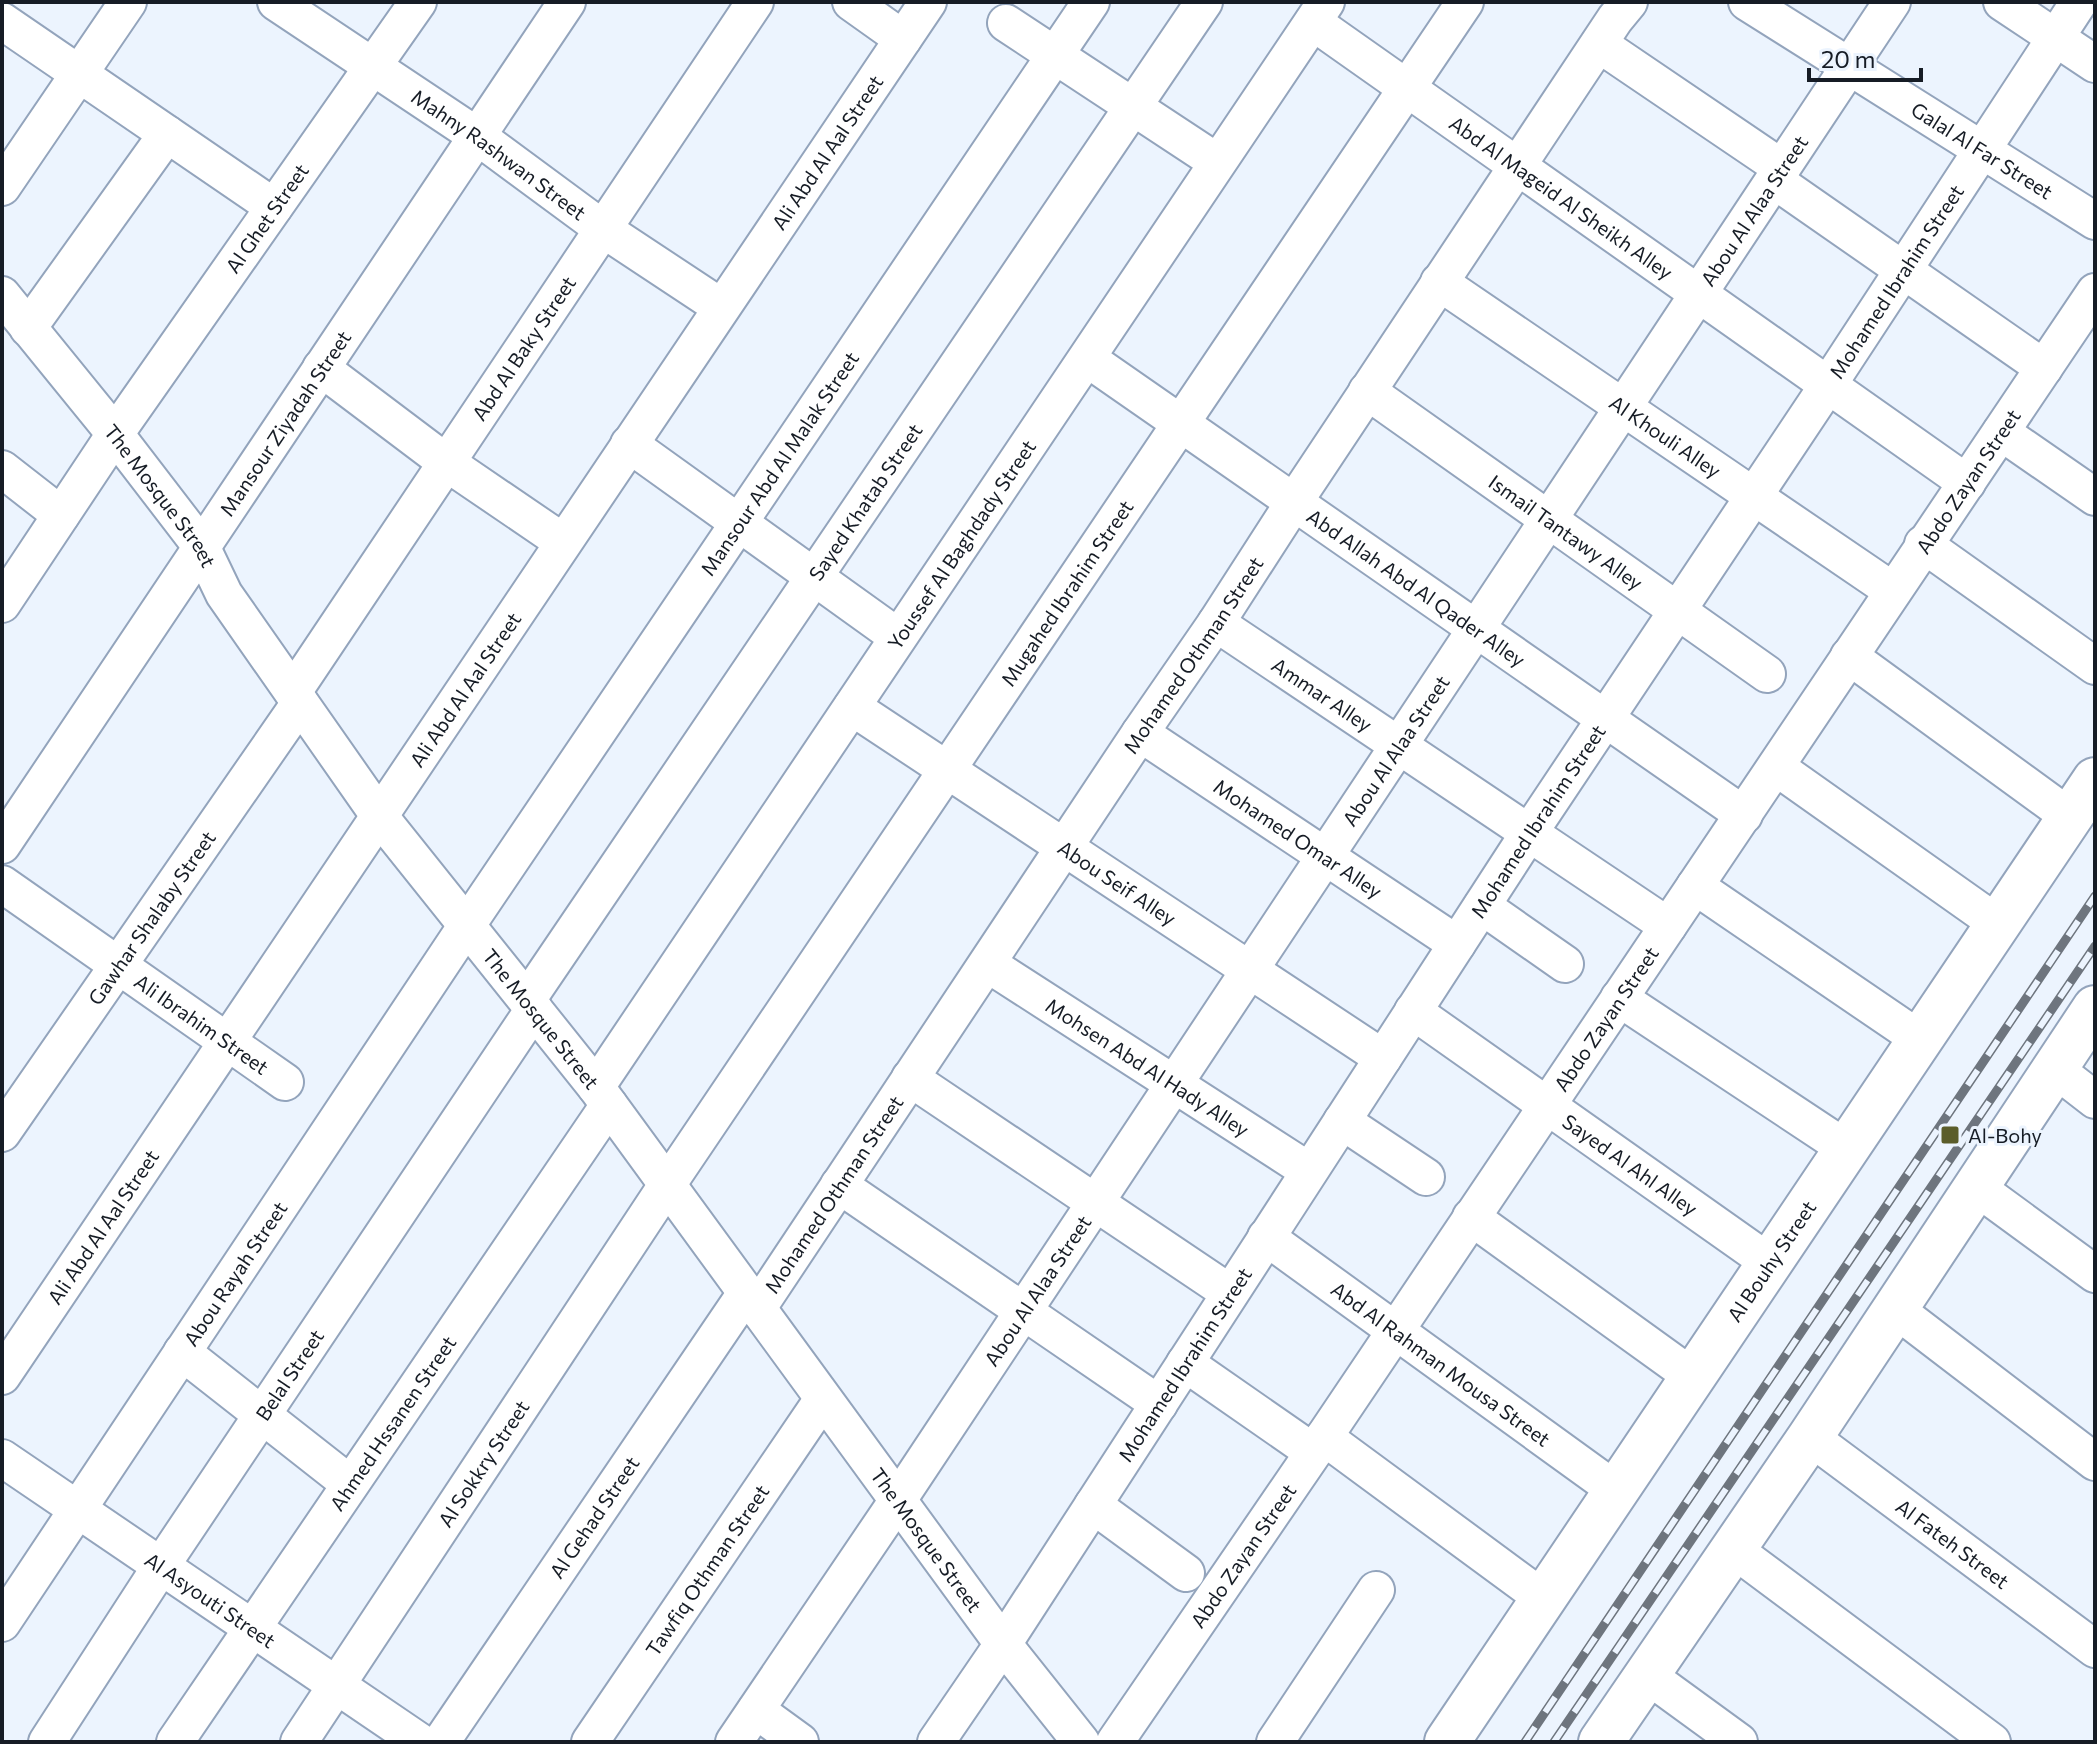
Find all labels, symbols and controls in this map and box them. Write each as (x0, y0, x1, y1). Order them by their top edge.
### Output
scale bar (1809, 32, 1921, 82)
text: 20 m (1821, 44, 1875, 73)
street label: Ali Abd Al Aal Street (766, 70, 888, 234)
street label: Mahny Rashwan Street (407, 84, 591, 224)
street label: Galal Al Far Street (1907, 97, 2057, 203)
street label: Abd Al Mageid Al Sheikh Alley (1445, 110, 1678, 284)
street label: Abou Al Alaa Street (1695, 131, 1812, 290)
street label: Al Ghet Street (220, 159, 313, 277)
street label: Mohamed Ibrahim Street (1824, 180, 1968, 383)
street label: Abd Al Baky Street (466, 271, 580, 425)
street label: Mansour Ziyadah Street (214, 326, 356, 520)
street label: Mansour Abd Al Malak Street (695, 347, 863, 580)
street label: Al Khouli Alley (1605, 390, 1726, 483)
street label: Abdo Zayan Street (1910, 404, 2025, 558)
street label: The Mosque Street (100, 419, 221, 571)
street label: Sayed Khatab Street (803, 419, 927, 585)
street label: Youssef Al Baghdady Street (882, 435, 1040, 654)
street label: Ismail Tantawy Alley (1485, 469, 1648, 595)
street label: Mugahed Ibrahim Street (995, 495, 1138, 690)
street label: Abd Allah Abd Al Qader Alley (1303, 503, 1530, 671)
street label: Mohamed Othman Street (1118, 552, 1268, 758)
street label: Ali Abd Al Aal Street (404, 608, 525, 771)
street label: Ammar Alley (1268, 652, 1377, 736)
street label: Abou Al Alaa Street (1337, 671, 1454, 830)
street label: Mohamed Ibrahim Street (1465, 720, 1610, 922)
street label: Mohamed Omar Alley (1209, 774, 1387, 903)
street label: Gawhar Shalaby Street (83, 826, 220, 1009)
street label: Abou Seif Alley (1054, 835, 1181, 930)
street label: Abdo Zayan Street (1548, 942, 1663, 1096)
street label: The Mosque Street (478, 944, 605, 1094)
street label: Ali Ibrahim Street (130, 969, 274, 1079)
street label: Mohsen Abd Al Hady Alley (1041, 993, 1254, 1141)
street label: Mohamed Othman Street (759, 1091, 908, 1297)
street label: Sayed Al Ahl Alley (1558, 1109, 1702, 1220)
place label: Al-Bohy (1968, 1123, 2042, 1147)
marker: Al-Bohy (1939, 1124, 1961, 1146)
street label: Ali Abd Al Aal Street (42, 1145, 163, 1309)
street label: Al Bouhy Street (1722, 1196, 1820, 1326)
street label: Abou Rayah Street (178, 1197, 292, 1350)
street label: Abou Al Alaa Street (979, 1210, 1096, 1370)
street label: Mohamed Ibrahim Street (1113, 1263, 1256, 1466)
street label: Abd Al Rahman Mousa Street (1327, 1276, 1555, 1451)
street label: Belal Street (250, 1325, 328, 1425)
street label: Ahmed Hssanen Street (324, 1331, 460, 1515)
street label: Al Sokkry Street (433, 1395, 534, 1531)
street label: Al Gehad Street (544, 1452, 644, 1582)
street label: The Mosque Street (866, 1463, 987, 1616)
street label: Abdo Zayan Street (1185, 1479, 1300, 1632)
street label: Tawfiq Othman Street (640, 1480, 773, 1660)
street label: Al Fateh Street (1892, 1493, 2014, 1593)
street label: Al Asyouti Street (141, 1547, 280, 1652)

